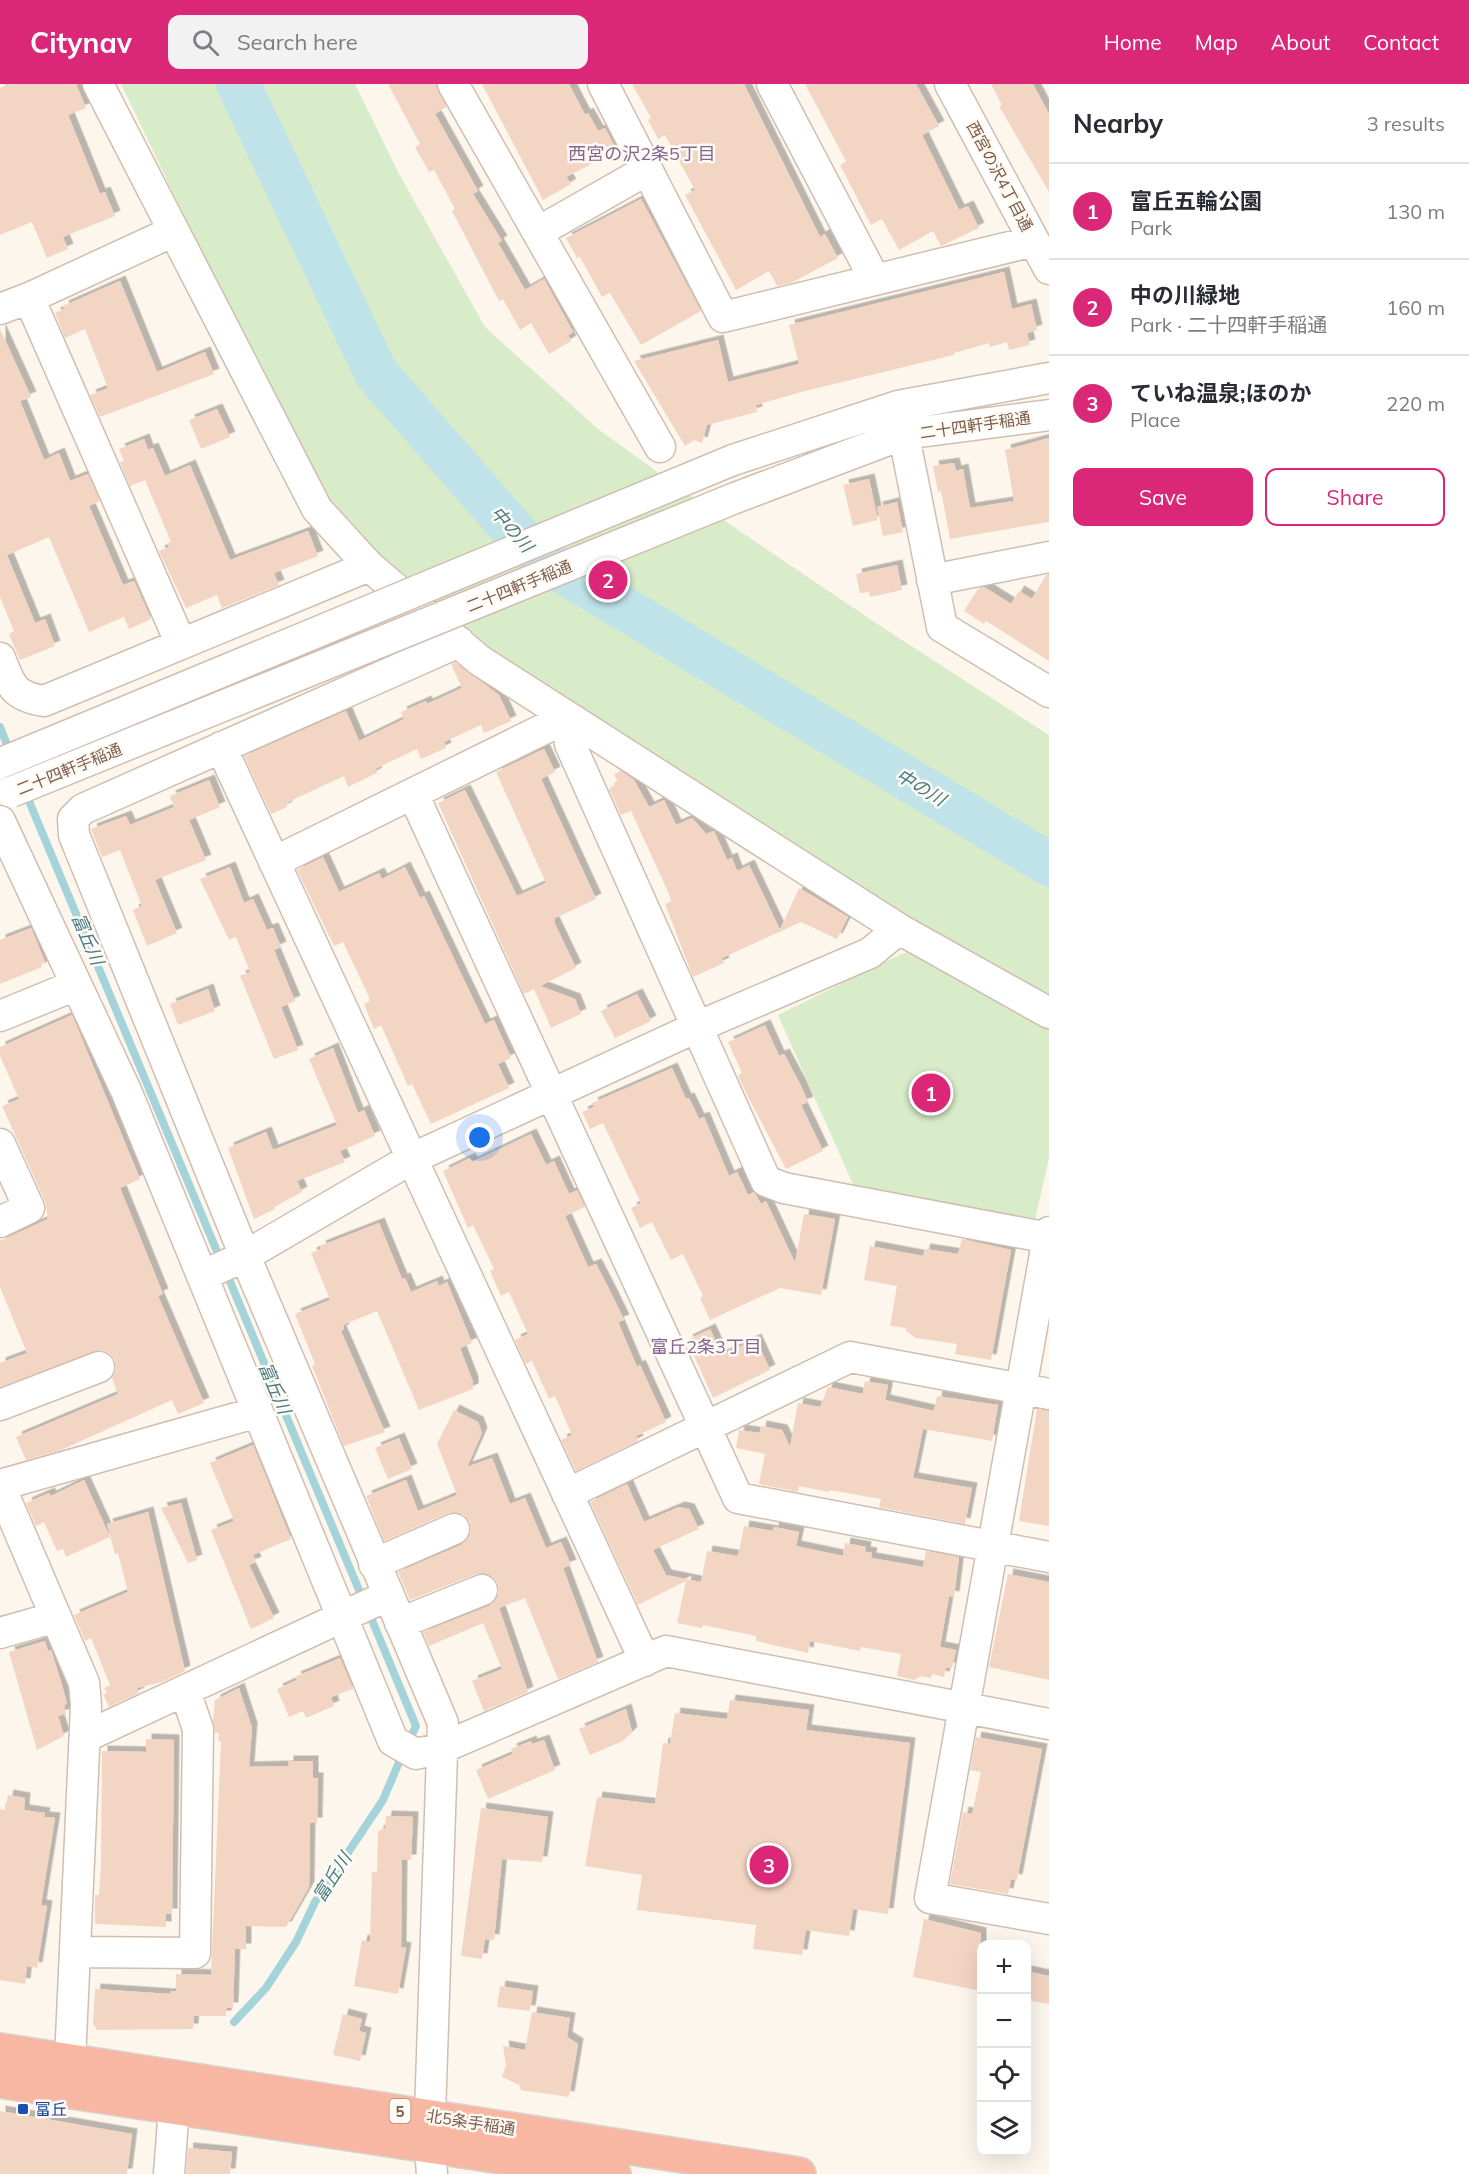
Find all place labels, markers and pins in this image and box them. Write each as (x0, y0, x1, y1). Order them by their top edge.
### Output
pin: 2 (588, 558, 628, 602)
pin: 1 (912, 1070, 950, 1116)
pin: 3 (750, 1842, 788, 1888)
place label: 富丘 (35, 2099, 67, 2119)
marker: 富丘 (16, 2102, 30, 2116)

